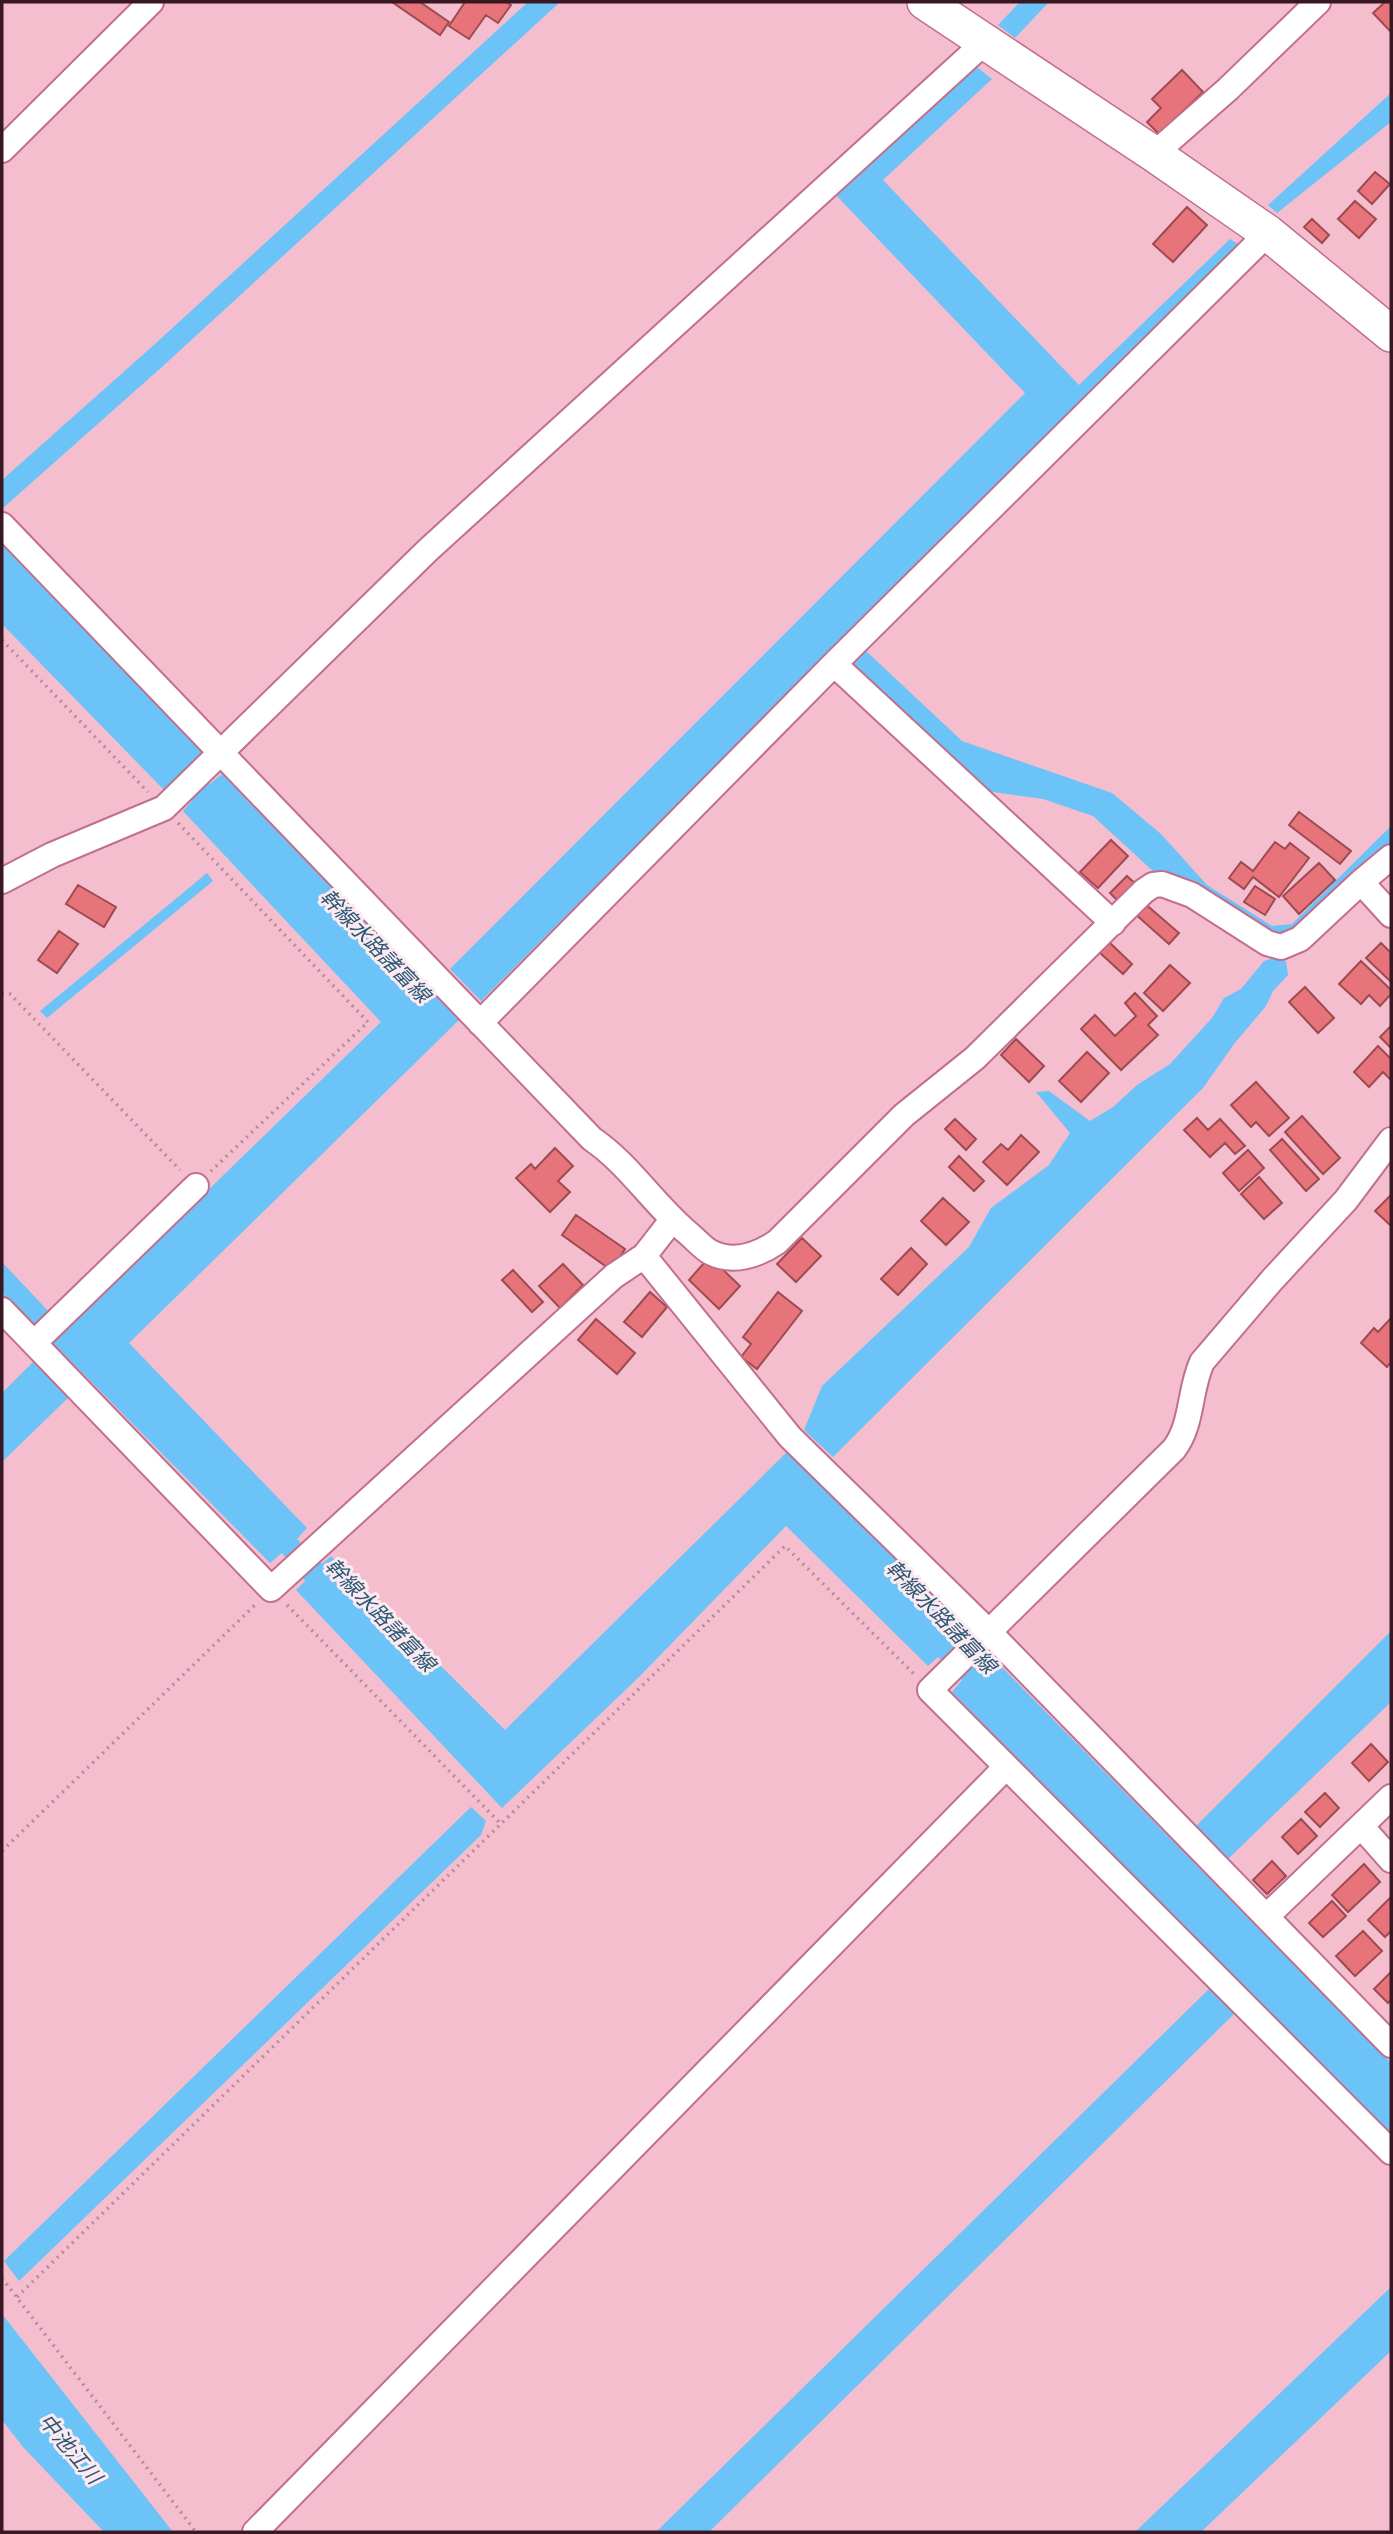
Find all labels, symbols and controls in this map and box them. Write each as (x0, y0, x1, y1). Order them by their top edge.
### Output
water label: 幹線水路諸富線 (315, 884, 437, 1010)
water label: 幹線水路諸富線 (320, 1553, 442, 1679)
water label: 幹線水路諸富線 (881, 1555, 1003, 1681)
water label: 中池江川 (33, 2408, 108, 2491)

